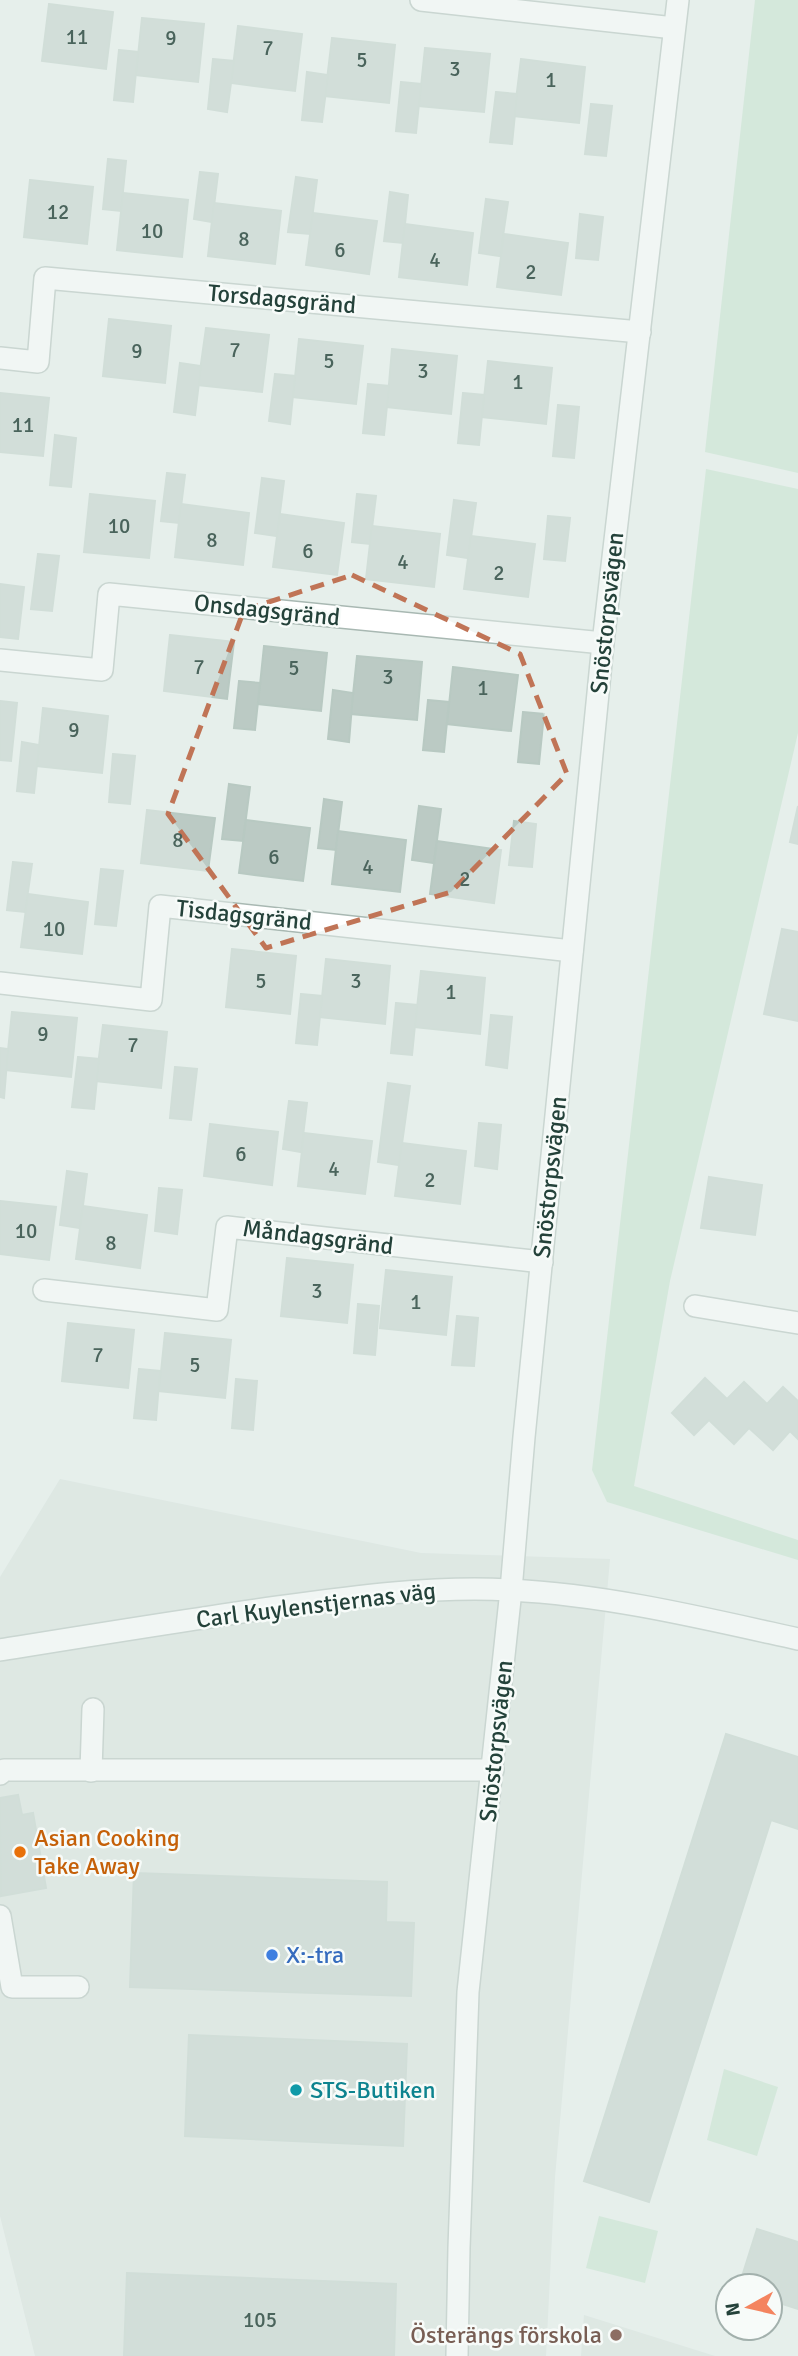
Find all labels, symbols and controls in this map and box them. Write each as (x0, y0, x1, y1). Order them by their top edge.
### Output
house number: 11 (66, 24, 88, 50)
house number: 9 (165, 25, 177, 51)
house number: 7 (262, 35, 274, 61)
house number: 5 (356, 47, 368, 73)
house number: 3 (449, 56, 461, 82)
house number: 1 (545, 67, 557, 93)
house number: 12 (47, 199, 69, 225)
house number: 10 (141, 218, 163, 244)
house number: 8 (238, 226, 250, 252)
house number: 6 (334, 237, 346, 263)
house number: 4 (429, 247, 441, 273)
house number: 2 (525, 259, 537, 285)
street label: Torsdagsgränd (207, 278, 357, 320)
house number: 7 (229, 337, 241, 363)
house number: 9 (131, 338, 143, 364)
house number: 5 (323, 348, 335, 374)
house number: 3 (417, 358, 429, 384)
house number: 1 (512, 369, 524, 395)
house number: 11 (12, 412, 34, 438)
house number: 10 (108, 513, 130, 539)
house number: 8 (206, 527, 218, 553)
street label: Snöstorpsvägen (584, 530, 630, 696)
house number: 6 (302, 538, 314, 564)
house number: 4 (397, 549, 409, 575)
house number: 2 (493, 560, 505, 586)
street label: Onsdagsgränd (192, 587, 342, 633)
house number: 7 (193, 654, 205, 680)
house number: 5 (288, 655, 300, 681)
house number: 3 (382, 664, 394, 690)
house number: 1 (477, 675, 489, 701)
house number: 9 (68, 717, 80, 743)
house number: 8 (172, 827, 184, 853)
house number: 6 (268, 844, 280, 870)
house number: 4 (362, 854, 374, 880)
house number: 2 (459, 866, 471, 892)
street label: Tisdagsgränd (175, 893, 313, 937)
house number: 10 (43, 916, 65, 942)
house number: 5 (255, 968, 267, 994)
house number: 3 (350, 968, 362, 994)
house number: 1 (445, 979, 457, 1005)
house number: 9 (37, 1021, 49, 1047)
house number: 7 (127, 1032, 139, 1058)
street label: Snöstorpsvägen (527, 1094, 573, 1260)
house number: 6 (235, 1141, 247, 1167)
house number: 4 (328, 1156, 340, 1182)
house number: 2 (424, 1167, 436, 1193)
street label: Måndagsgränd (241, 1213, 395, 1261)
house number: 10 (15, 1218, 37, 1244)
house number: 8 (105, 1230, 117, 1256)
house number: 3 (311, 1278, 323, 1304)
house number: 1 (410, 1289, 422, 1315)
house number: 7 (92, 1342, 104, 1368)
house number: 5 (189, 1352, 201, 1378)
street label: Carl Kuylenstjernas väg (195, 1575, 437, 1635)
street label: Snöstorpsvägen (473, 1658, 519, 1824)
place label: Asian Cooking Take Away (34, 1823, 180, 1881)
marker: Asian Cooking Take Away (12, 1844, 28, 1860)
place label: X:-tra (286, 1940, 344, 1970)
marker: X:-tra (264, 1947, 280, 1963)
place label: STS-Butiken (310, 2075, 436, 2105)
marker: STS-Butiken (288, 2082, 304, 2098)
north arrow (714, 2272, 784, 2342)
text: N (720, 2301, 746, 2317)
house number: 105 (243, 2307, 277, 2333)
place label: Österängs förskola (410, 2320, 602, 2350)
marker: Österängs förskola (608, 2327, 624, 2343)

